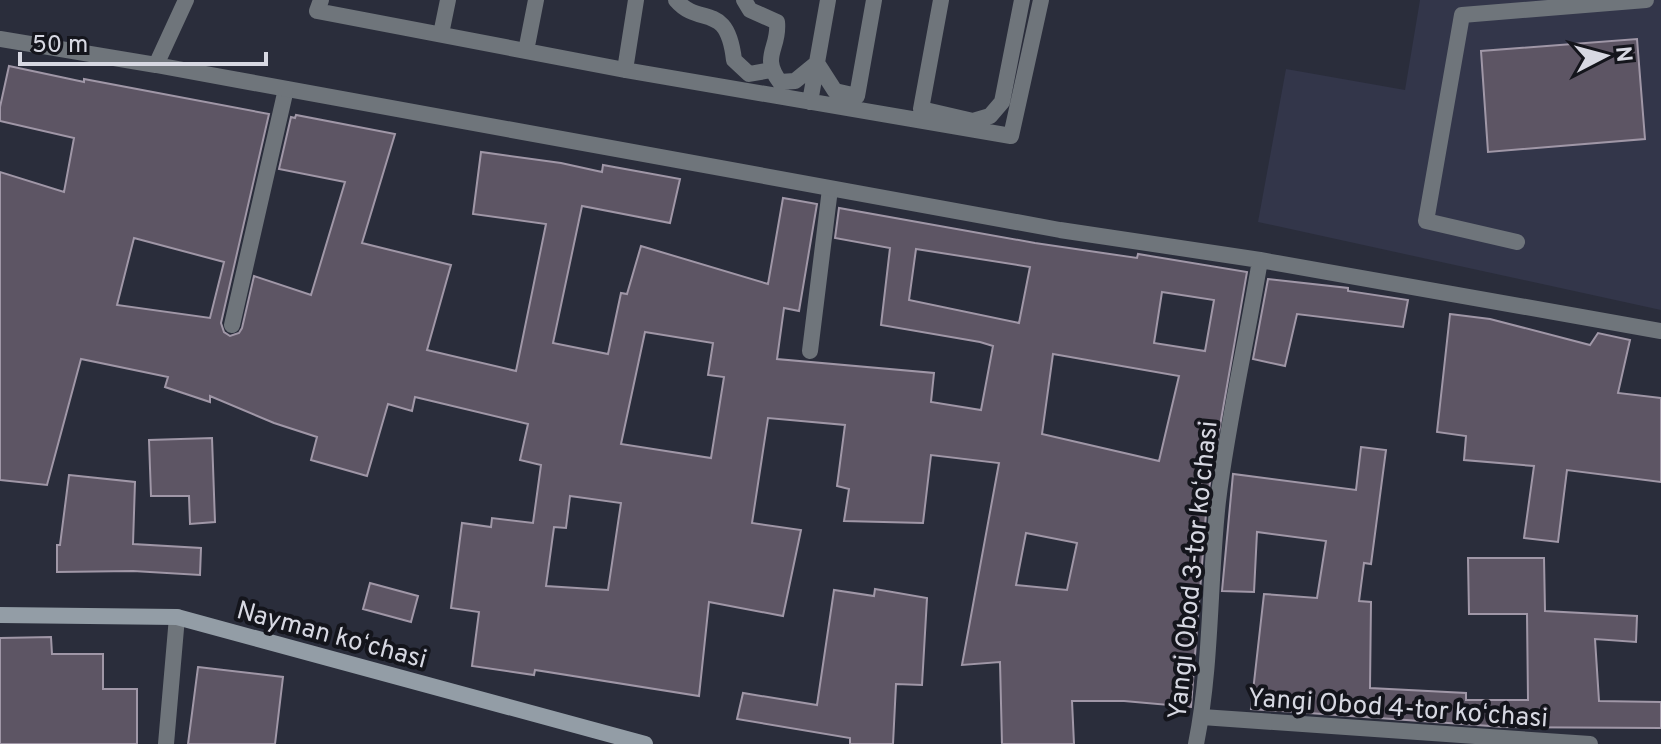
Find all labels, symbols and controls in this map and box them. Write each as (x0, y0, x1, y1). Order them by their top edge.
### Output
scale bar (20, 16, 266, 66)
north arrow (1565, 16, 1645, 96)
text: 50 m (32, 31, 88, 61)
text: N (1608, 45, 1637, 63)
street label: Yangi Obod 3-tor koʻchasi (1162, 419, 1227, 721)
street label: Nayman koʻchasi (233, 595, 430, 678)
street label: Yangi Obod 4-tor koʻchasi (1247, 683, 1549, 736)

